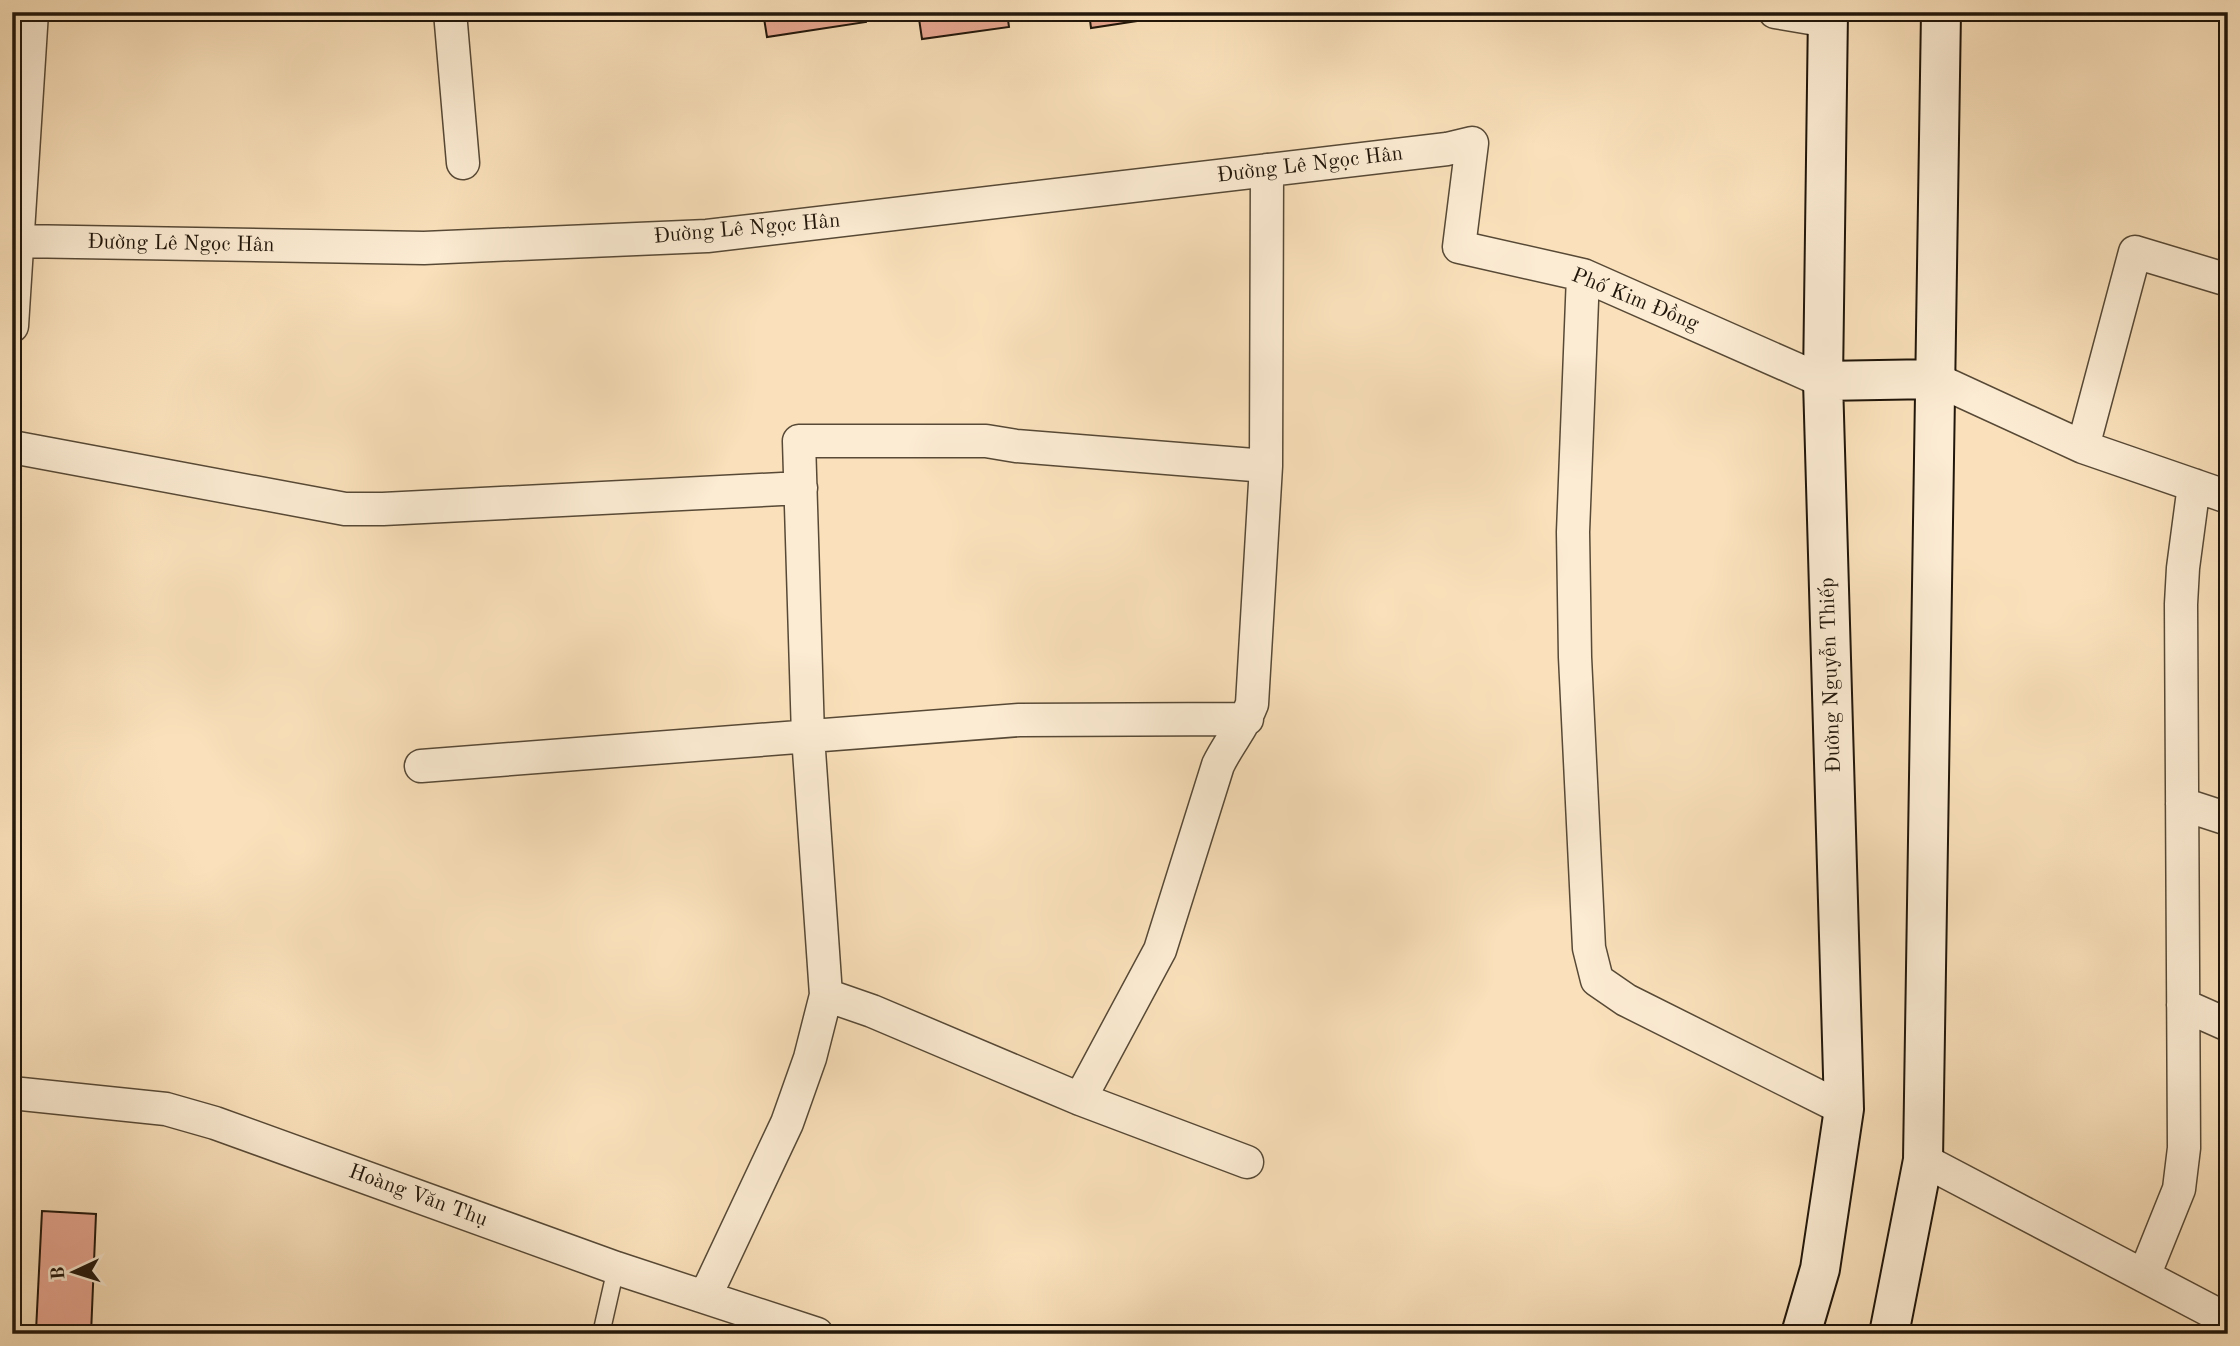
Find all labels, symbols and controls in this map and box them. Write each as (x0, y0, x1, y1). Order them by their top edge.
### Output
street label: Đường Lê Ngọc Hân (1216, 143, 1404, 187)
street label: Đường Lê Ngọc Hân (653, 210, 841, 248)
street label: Đường Lê Ngọc Hân (87, 232, 275, 256)
street label: Phố Kim Đồng (1568, 263, 1703, 335)
street label: Đường Nguyễn Thiếp (1815, 577, 1845, 773)
street label: Hoàng Văn Thụ (346, 1161, 490, 1231)
north arrow (38, 1238, 108, 1308)
text: B (50, 1266, 69, 1280)

